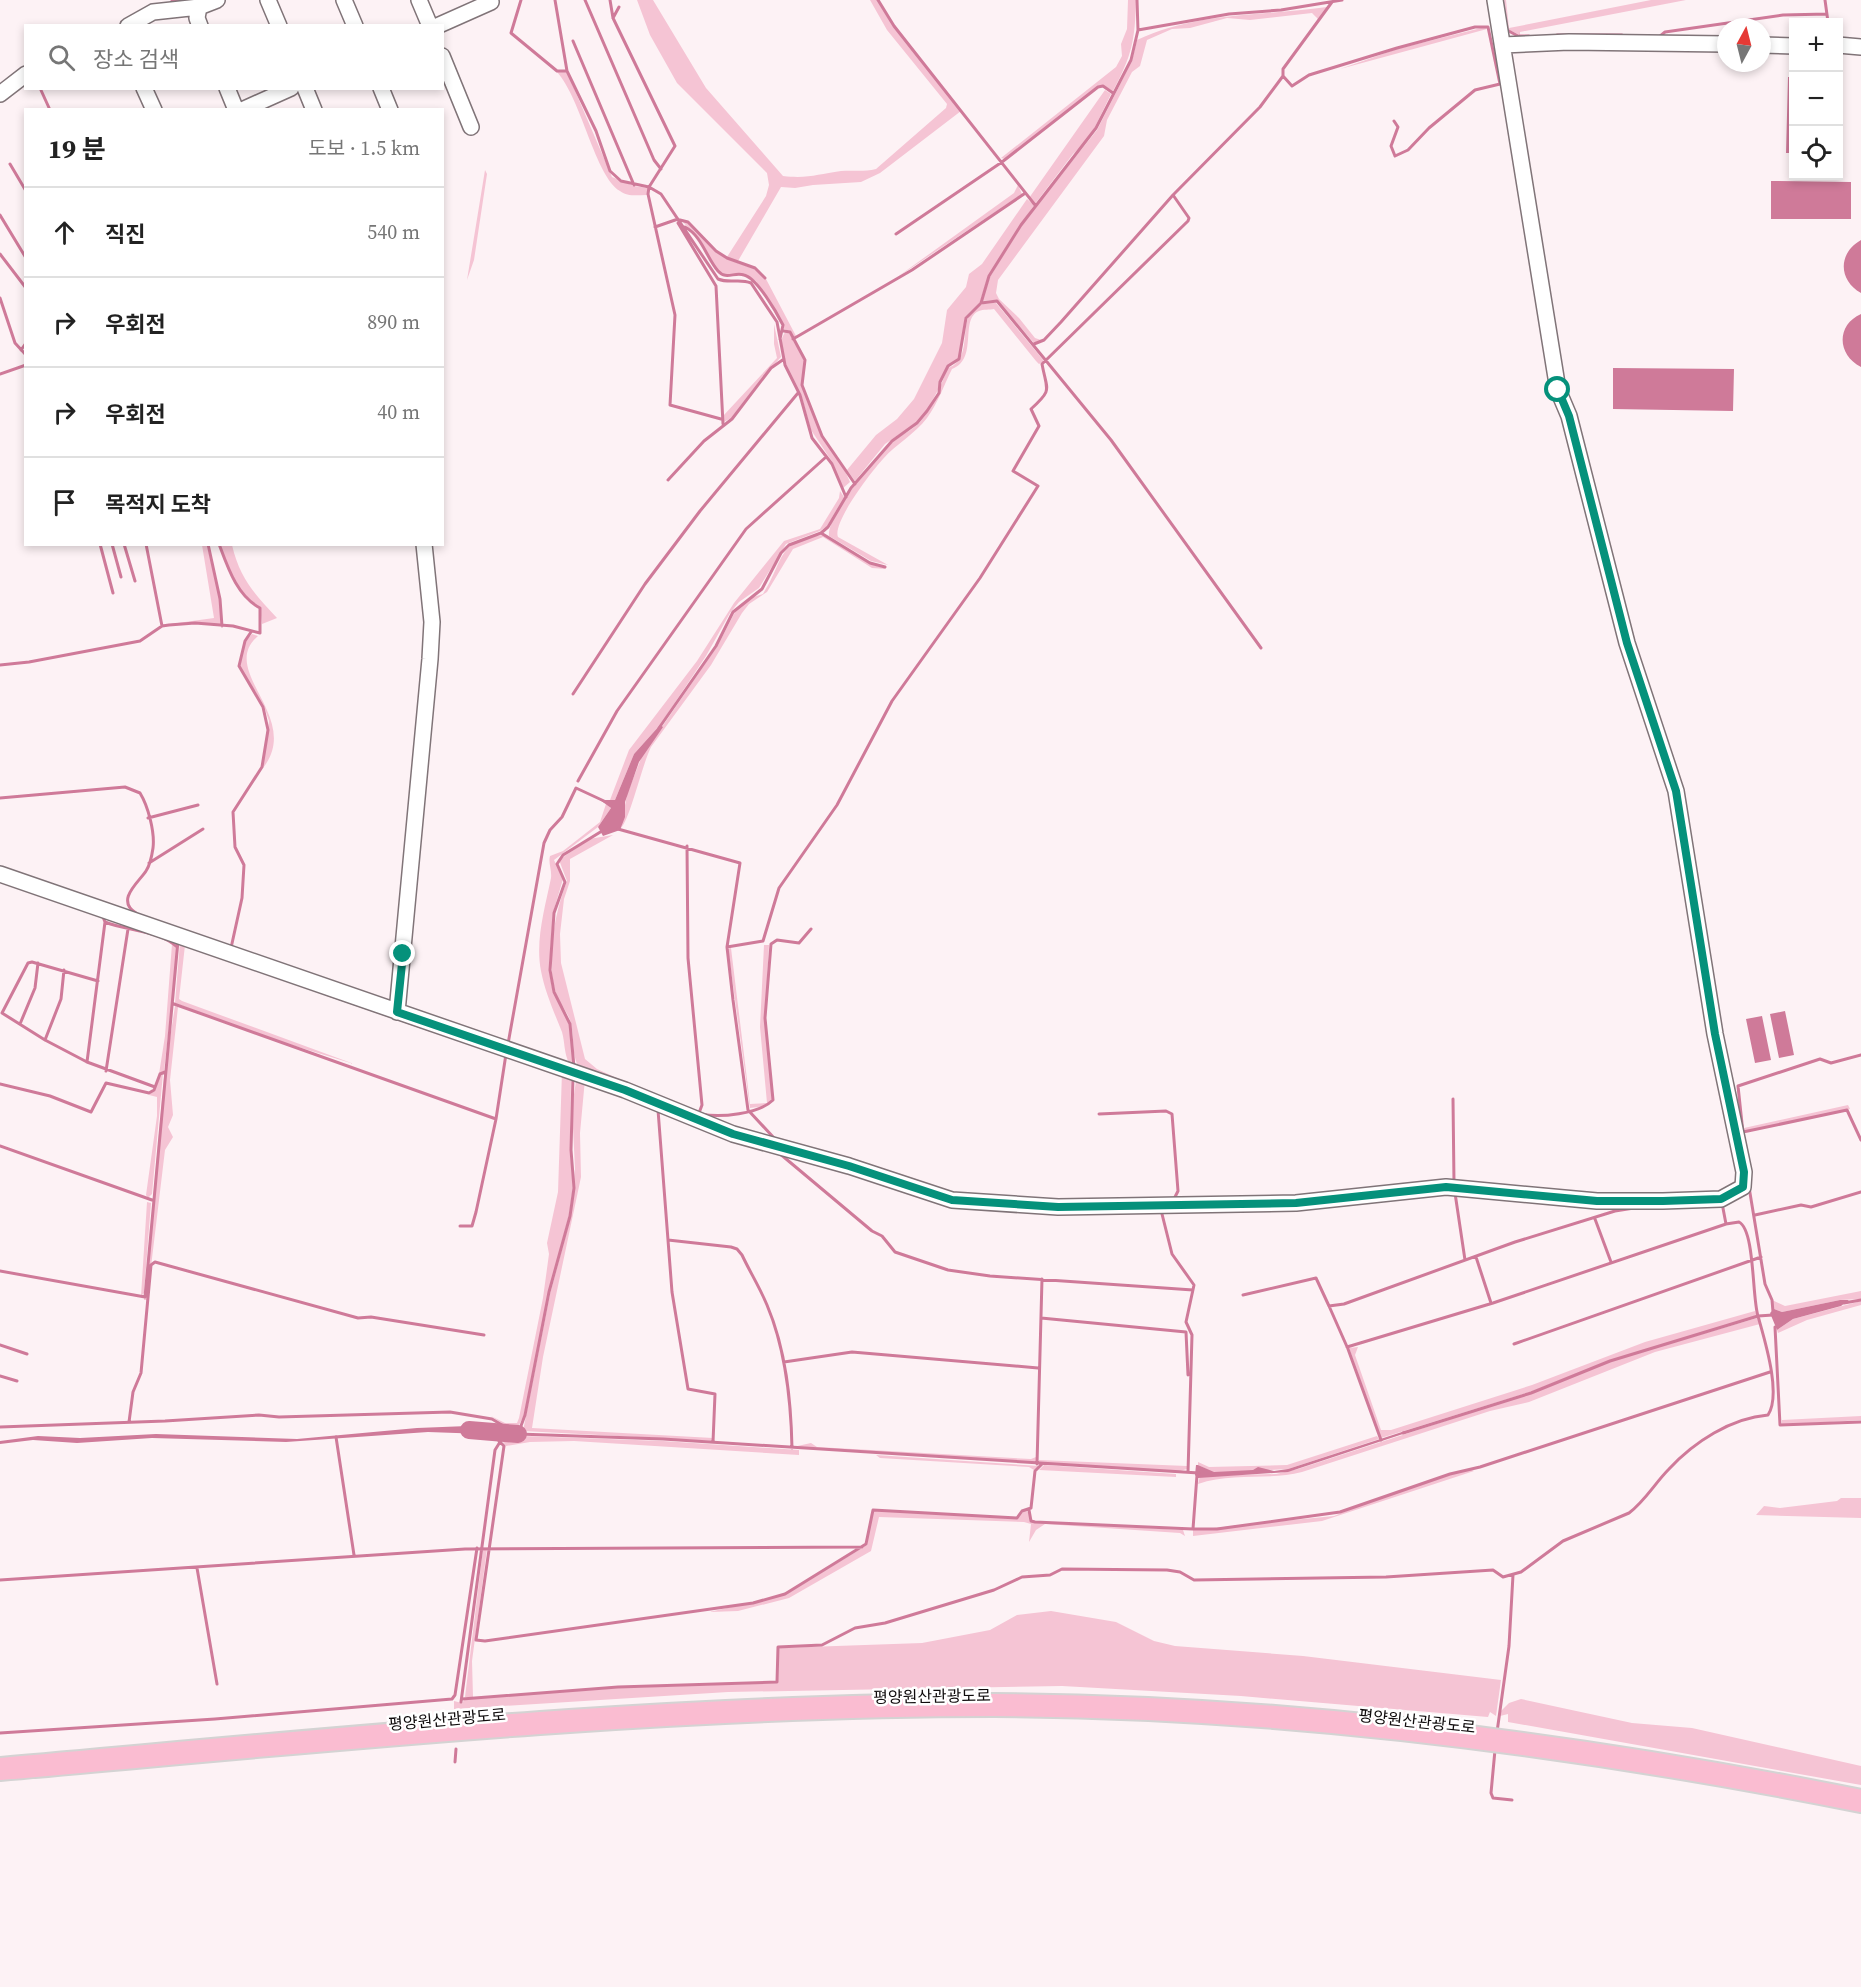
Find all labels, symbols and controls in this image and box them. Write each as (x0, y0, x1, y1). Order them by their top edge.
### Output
north arrow (1717, 18, 1771, 72)
map controls (1789, 18, 1843, 180)
button: + (1789, 18, 1843, 72)
search box (24, 24, 444, 90)
icon: search (45, 41, 78, 74)
text: 장소 검색 (93, 44, 179, 74)
button: − (1789, 72, 1843, 126)
button: locate (1789, 126, 1843, 180)
text: 19 분 (48, 131, 106, 167)
text: 도보 · 1.5 km (308, 134, 420, 162)
icon: ahead (48, 216, 81, 249)
text: 540 m (367, 218, 420, 246)
text: 직진 (105, 219, 145, 249)
icon: right (48, 306, 81, 339)
text: 890 m (367, 308, 420, 336)
text: 우회전 (105, 309, 166, 339)
route start (1544, 376, 1570, 402)
icon: right (48, 396, 81, 429)
text: 40 m (377, 398, 420, 426)
text: 우회전 (105, 399, 166, 429)
icon: arrive (48, 486, 81, 519)
text: 목적지 도착 (105, 489, 211, 519)
route end (389, 940, 415, 966)
street label: 평양원산관광도로 (873, 1684, 991, 1708)
street label: 평양원산관광도로 (387, 1703, 507, 1735)
street label: 평양원산관광도로 (1357, 1704, 1477, 1738)

